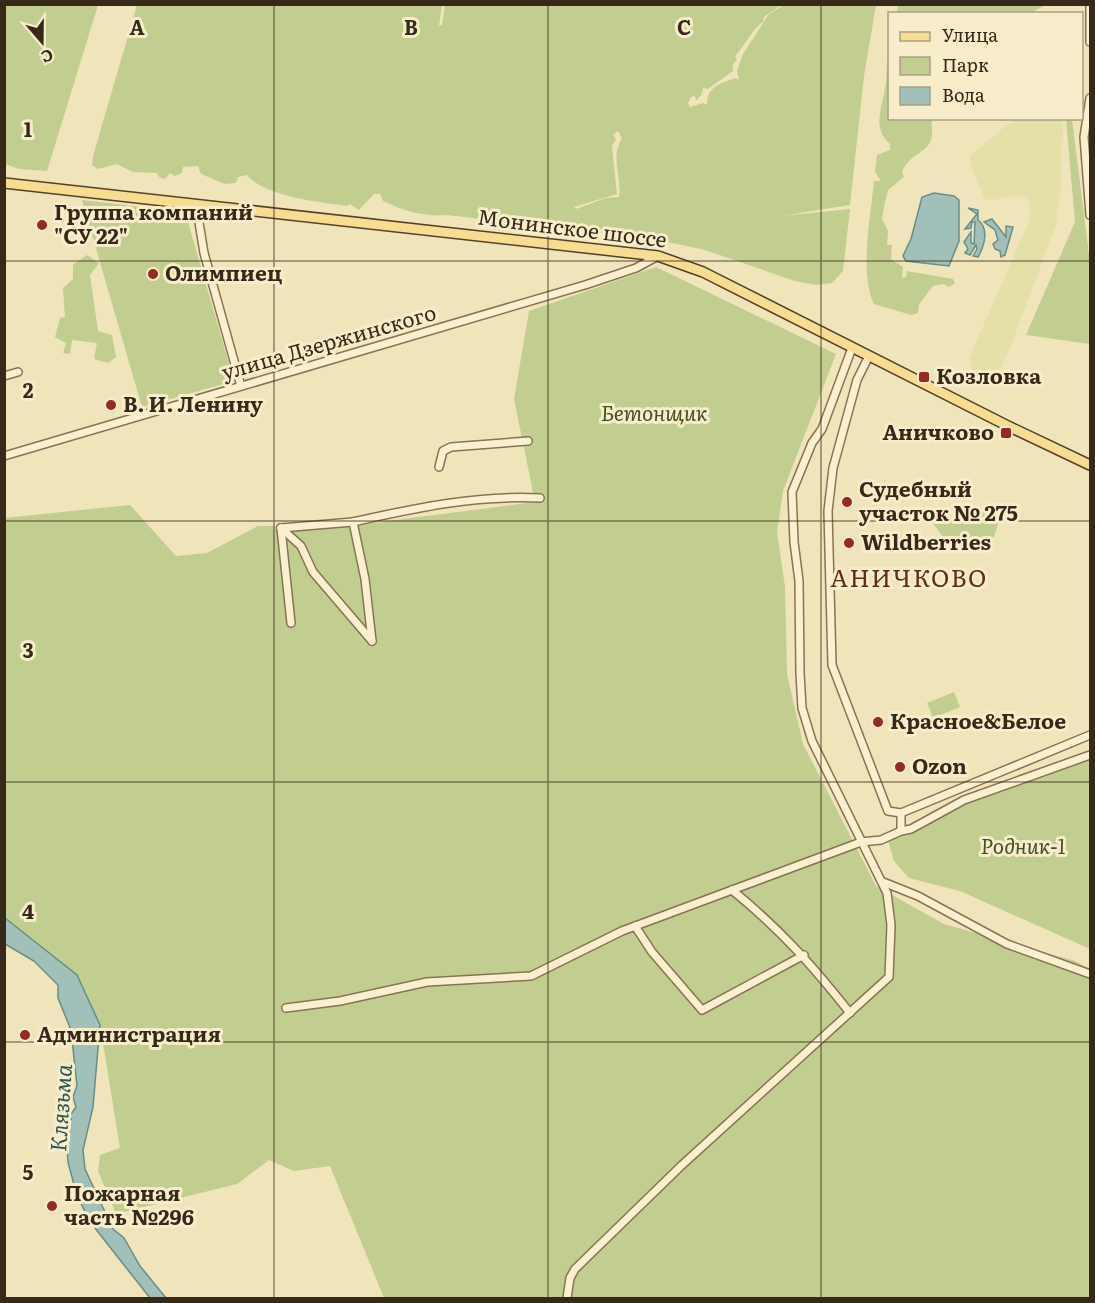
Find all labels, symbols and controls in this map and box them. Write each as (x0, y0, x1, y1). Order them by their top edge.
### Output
text: A (129, 11, 145, 41)
text: B (404, 11, 418, 41)
text: C (677, 11, 691, 41)
north arrow (12, 12, 72, 72)
legend (888, 12, 1083, 120)
text: Улица (942, 21, 998, 48)
text: С (38, 44, 57, 70)
text: Парк (942, 51, 989, 78)
text: Вода (942, 81, 985, 108)
text: 1 (24, 113, 32, 143)
place label: Группа компаний "СУ 22" (54, 195, 253, 250)
street label: Монинское шоссе (476, 200, 669, 254)
marker: Группа компаний "СУ 22" (35, 218, 49, 232)
place label: Олимпиец (165, 256, 282, 287)
marker: Олимпиец (146, 267, 160, 281)
street label: улица Дзержинского (217, 295, 439, 386)
place label: Козловка (936, 359, 1042, 390)
marker: Козловка (917, 370, 931, 384)
text: 2 (23, 374, 34, 404)
place label: В. И. Ленину (123, 387, 263, 418)
park label: Бетонщик (601, 396, 708, 427)
marker: В. И. Ленину (104, 398, 118, 412)
place label: Аничково (882, 415, 994, 446)
marker: Аничково (999, 426, 1013, 440)
place label: Судебный участок № 275 (859, 472, 1018, 527)
marker: Судебный участок № 275 (840, 495, 854, 509)
place label: Wildberries (861, 525, 991, 556)
marker: Wildberries (842, 536, 856, 550)
district label: АНИЧКОВО (830, 559, 988, 594)
text: 3 (22, 634, 34, 664)
place label: Красное&Белое (890, 704, 1066, 735)
marker: Красное&Белое (871, 715, 885, 729)
place label: Ozon (912, 749, 967, 780)
marker: Ozon (893, 760, 907, 774)
park label: Родник-1 (980, 829, 1066, 860)
text: 4 (22, 895, 34, 925)
place label: Администрация (37, 1017, 221, 1048)
marker: Администрация (18, 1028, 32, 1042)
water label: Клязьма (40, 1063, 79, 1153)
text: 5 (23, 1156, 34, 1186)
place label: Пожарная часть №296 (64, 1176, 194, 1231)
marker: Пожарная часть №296 (45, 1199, 59, 1213)

